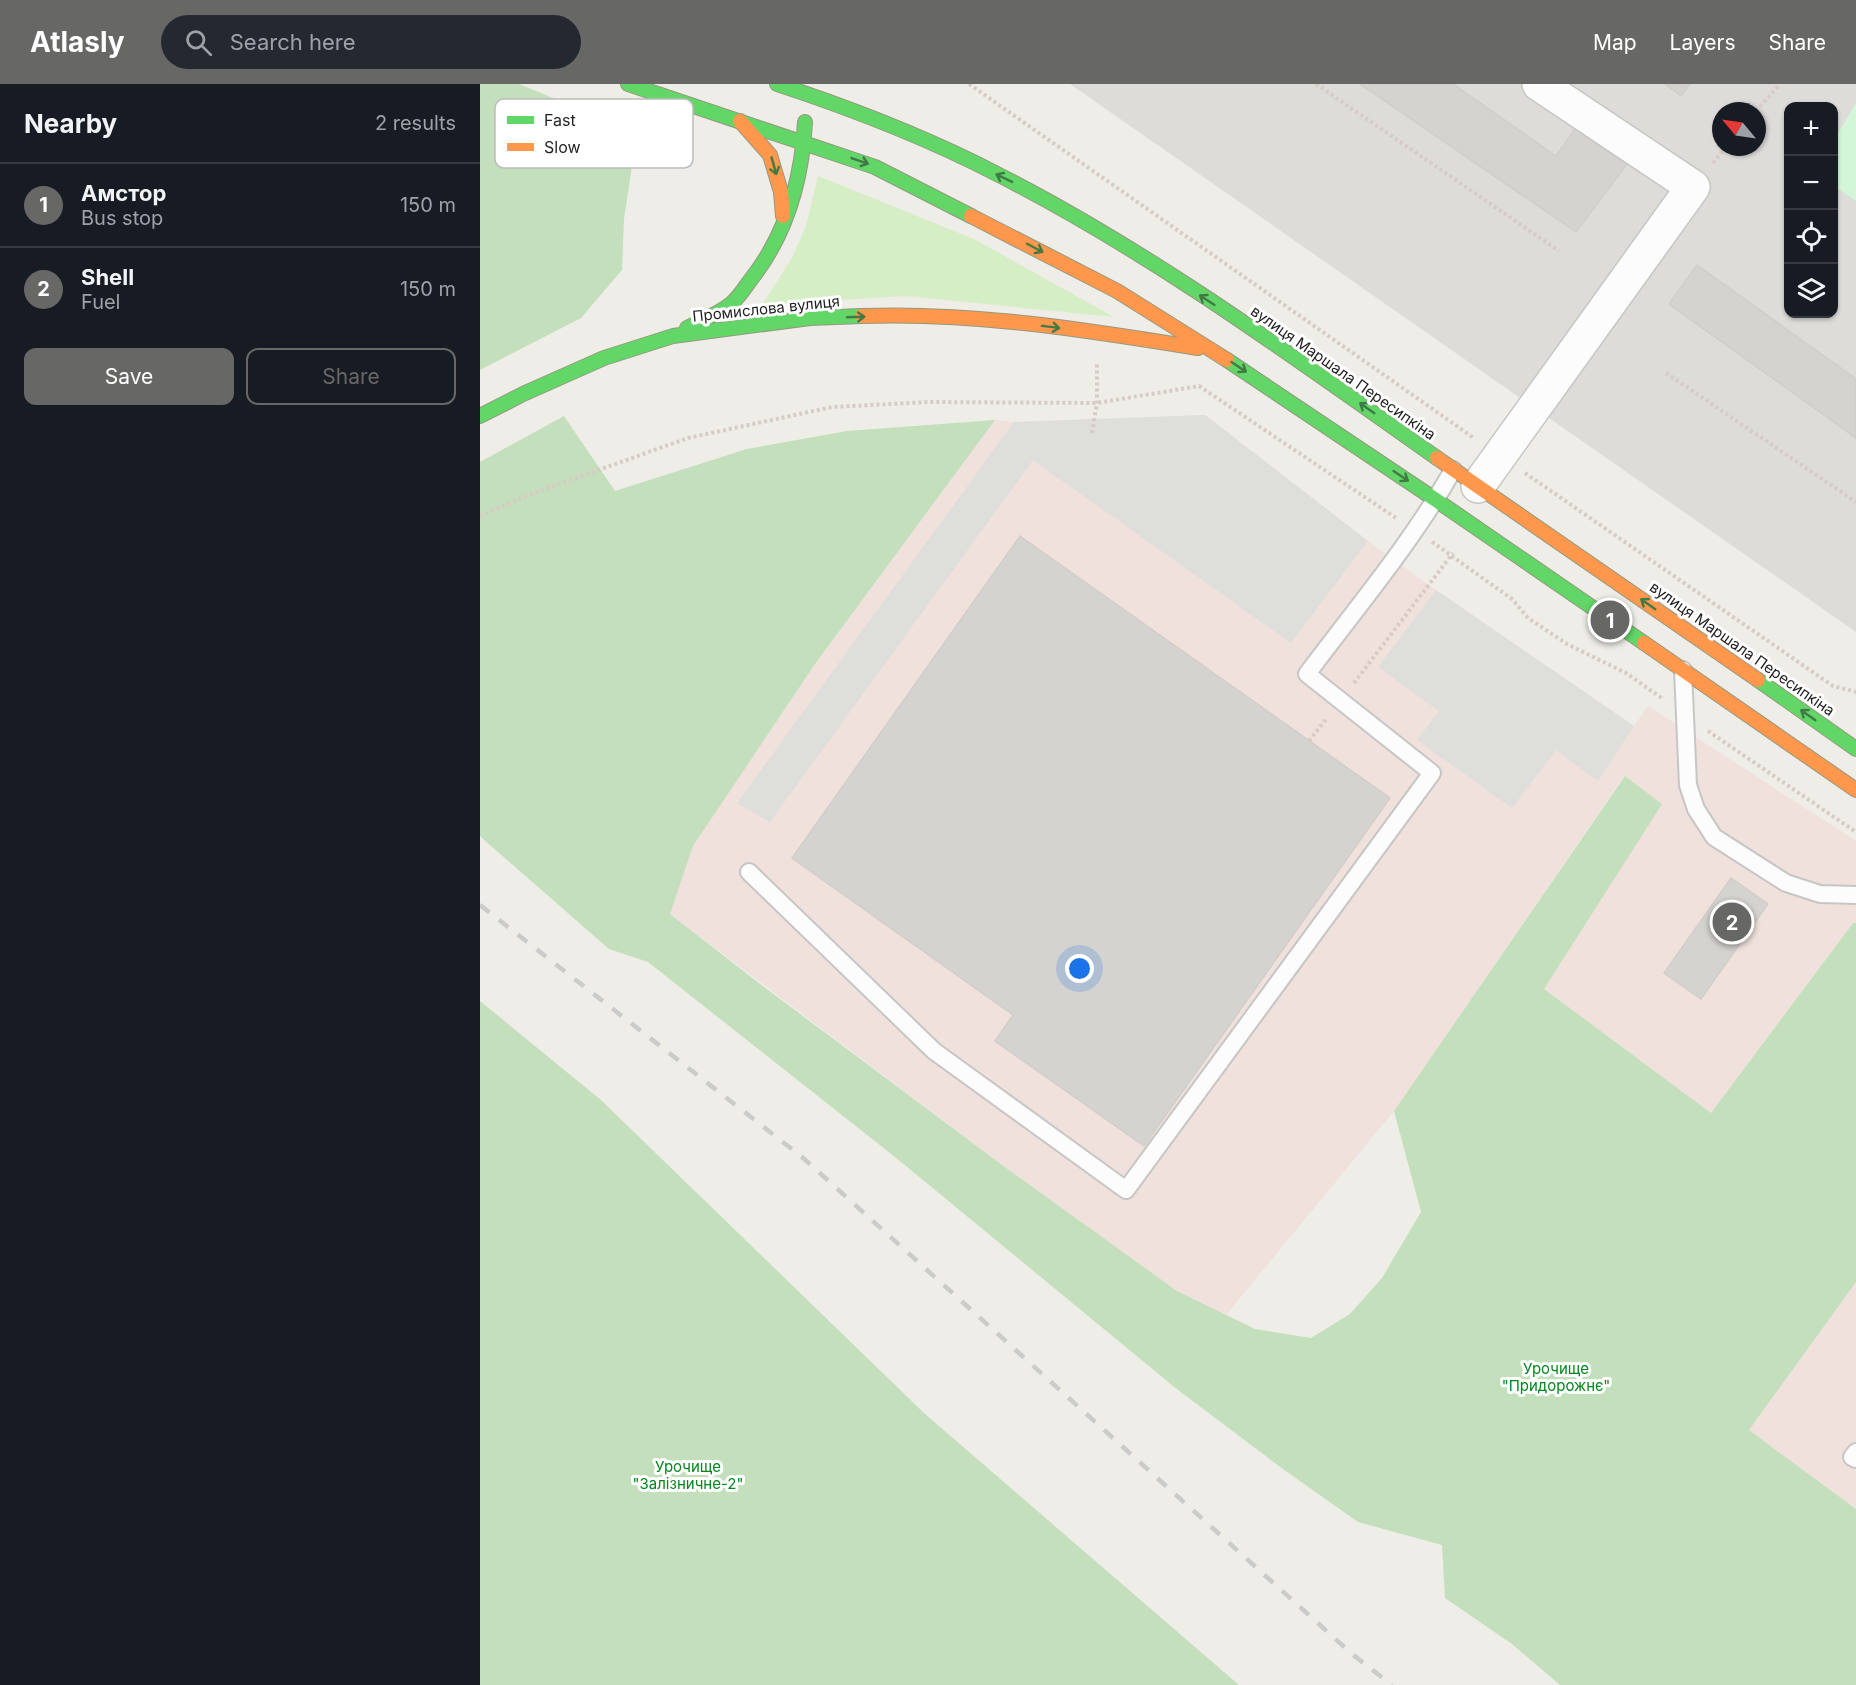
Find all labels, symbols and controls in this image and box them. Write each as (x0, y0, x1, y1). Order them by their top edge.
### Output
search box (161, 15, 581, 69)
text: Atlasly (30, 25, 125, 59)
icon: search (182, 26, 215, 59)
text: Search here (230, 29, 356, 55)
text: Map (1593, 30, 1637, 55)
text: Layers (1670, 30, 1736, 55)
text: Share (1769, 30, 1826, 55)
legend (495, 99, 693, 168)
north arrow (1712, 102, 1766, 156)
map controls (1784, 102, 1838, 318)
button: + (1784, 102, 1838, 156)
text: Nearby (24, 108, 117, 139)
text: Fast (544, 110, 576, 130)
text: 2 results (375, 111, 456, 135)
text: Slow (544, 137, 581, 157)
one-way arrow (769, 156, 780, 175)
button: − (1784, 156, 1838, 210)
one-way arrow (850, 157, 869, 168)
one-way arrow (995, 172, 1013, 183)
text: Амстор (81, 180, 166, 206)
text: 1 (39, 193, 48, 217)
text: 150 m (400, 193, 456, 217)
text: Bus stop (81, 206, 163, 230)
button: locate (1784, 210, 1838, 264)
one-way arrow (1025, 243, 1043, 254)
text: Shell (81, 264, 134, 290)
button: layers (1784, 264, 1838, 318)
text: 2 (37, 277, 50, 301)
text: 150 m (400, 277, 456, 301)
text: Fuel (81, 290, 120, 314)
street label: Промислова вулиця (691, 291, 841, 326)
one-way arrow (1198, 293, 1215, 306)
street label: вулиця Маршала Пересипкіна (1247, 301, 1439, 444)
one-way arrow (846, 311, 866, 322)
one-way arrow (1040, 321, 1060, 332)
button: Save (24, 348, 234, 405)
button: Share (246, 348, 456, 405)
one-way arrow (1230, 361, 1247, 373)
one-way arrow (1360, 402, 1376, 415)
one-way arrow (1392, 470, 1409, 483)
street label: вулиця Маршала Пересипкіна (1646, 577, 1838, 720)
pin: 1 (1590, 598, 1630, 642)
one-way arrow (1640, 598, 1657, 610)
one-way arrow (1800, 709, 1817, 721)
pin: 2 (1712, 900, 1752, 944)
your location (1065, 954, 1094, 983)
park label: Урочище "Придорожнє" (1502, 1359, 1610, 1395)
park label: Урочище "Залізничне-2" (633, 1457, 743, 1493)

